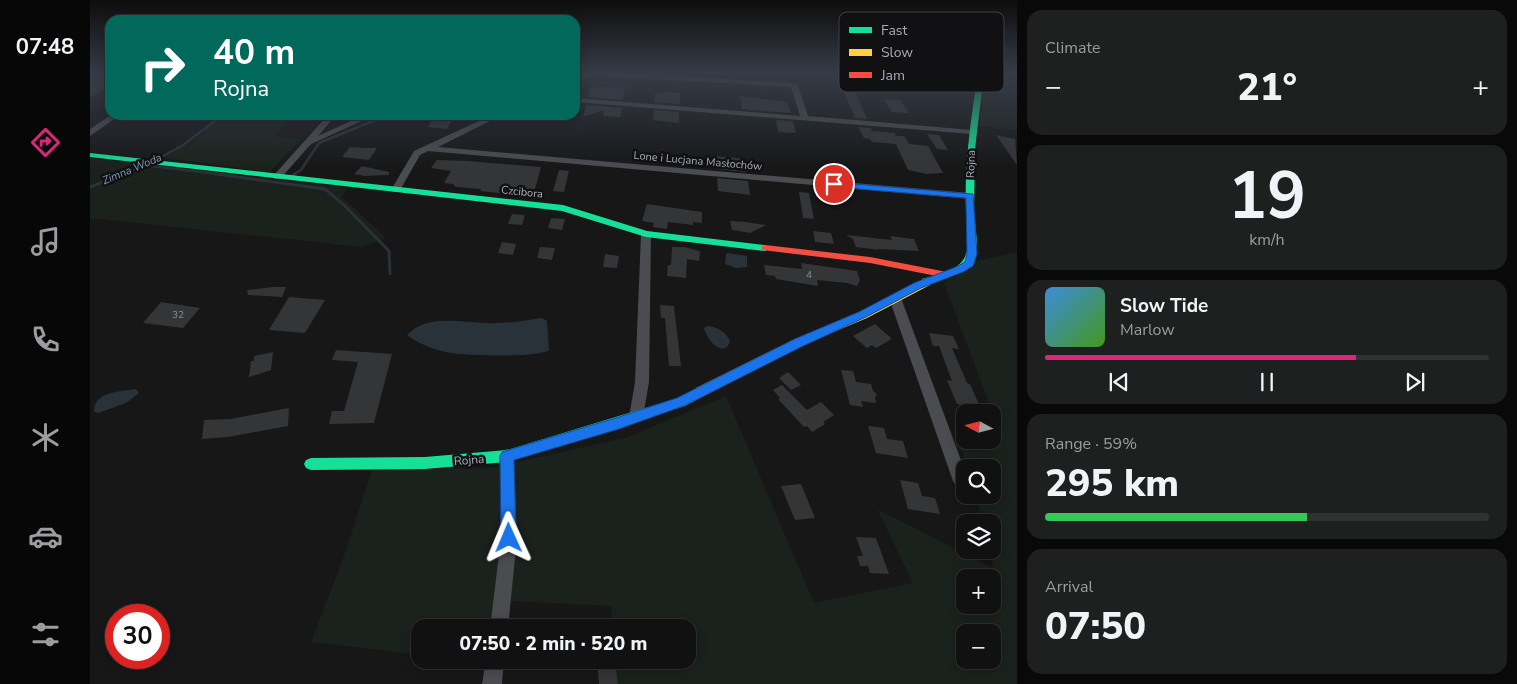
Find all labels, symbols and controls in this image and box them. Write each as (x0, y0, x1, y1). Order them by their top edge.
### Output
legend (839, 12, 1004, 92)
text: Fast (881, 21, 907, 40)
text: 40 m (213, 29, 295, 76)
text: 07:48 (16, 32, 74, 62)
icon: right (130, 35, 195, 100)
text: Climate (1045, 37, 1100, 59)
text: Slow (881, 43, 913, 62)
text: 21° (1237, 62, 1297, 113)
text: Jam (880, 66, 905, 85)
text: − (1045, 68, 1062, 106)
text: + (1472, 68, 1489, 106)
text: Rojna (213, 74, 269, 104)
icon: directions (28, 125, 63, 160)
street label: Lone i Lucjana Masłochów (633, 148, 763, 174)
water label: Zimna Woda (100, 150, 164, 188)
street label: Rojna (963, 150, 979, 178)
text: 19 (1228, 152, 1306, 241)
pin (813, 163, 855, 205)
icon: arrive (820, 170, 848, 198)
street label: Czcibora (500, 182, 544, 202)
icon: music (28, 224, 63, 259)
text: km/h (1249, 229, 1285, 251)
house number: 4 (806, 268, 812, 282)
text: Slow Tide (1120, 293, 1208, 319)
house number: 32 (172, 308, 184, 322)
text: Marlow (1120, 319, 1175, 341)
icon: phone (28, 322, 63, 357)
icon: previous (1105, 368, 1133, 396)
icon: pause (1253, 368, 1281, 396)
icon: next (1401, 368, 1429, 396)
north arrow (956, 404, 1001, 449)
map controls (956, 404, 1001, 669)
icon: climate (28, 420, 63, 455)
text: Range · 59% (1045, 433, 1137, 455)
street label: Rojna (453, 451, 485, 469)
text: 295 km (1045, 458, 1179, 509)
button: search (956, 459, 1001, 504)
position arrow (482, 511, 534, 563)
button: layers (956, 514, 1001, 559)
icon: car (28, 519, 63, 554)
button: + (956, 569, 1001, 614)
text: Arrival (1045, 576, 1093, 598)
text: 07:50 (1045, 601, 1146, 652)
speed limit sign: 30 (105, 604, 170, 669)
icon: filters (28, 617, 63, 652)
button: − (956, 624, 1001, 669)
text: 07:50 · 2 min · 520 m (460, 631, 647, 657)

